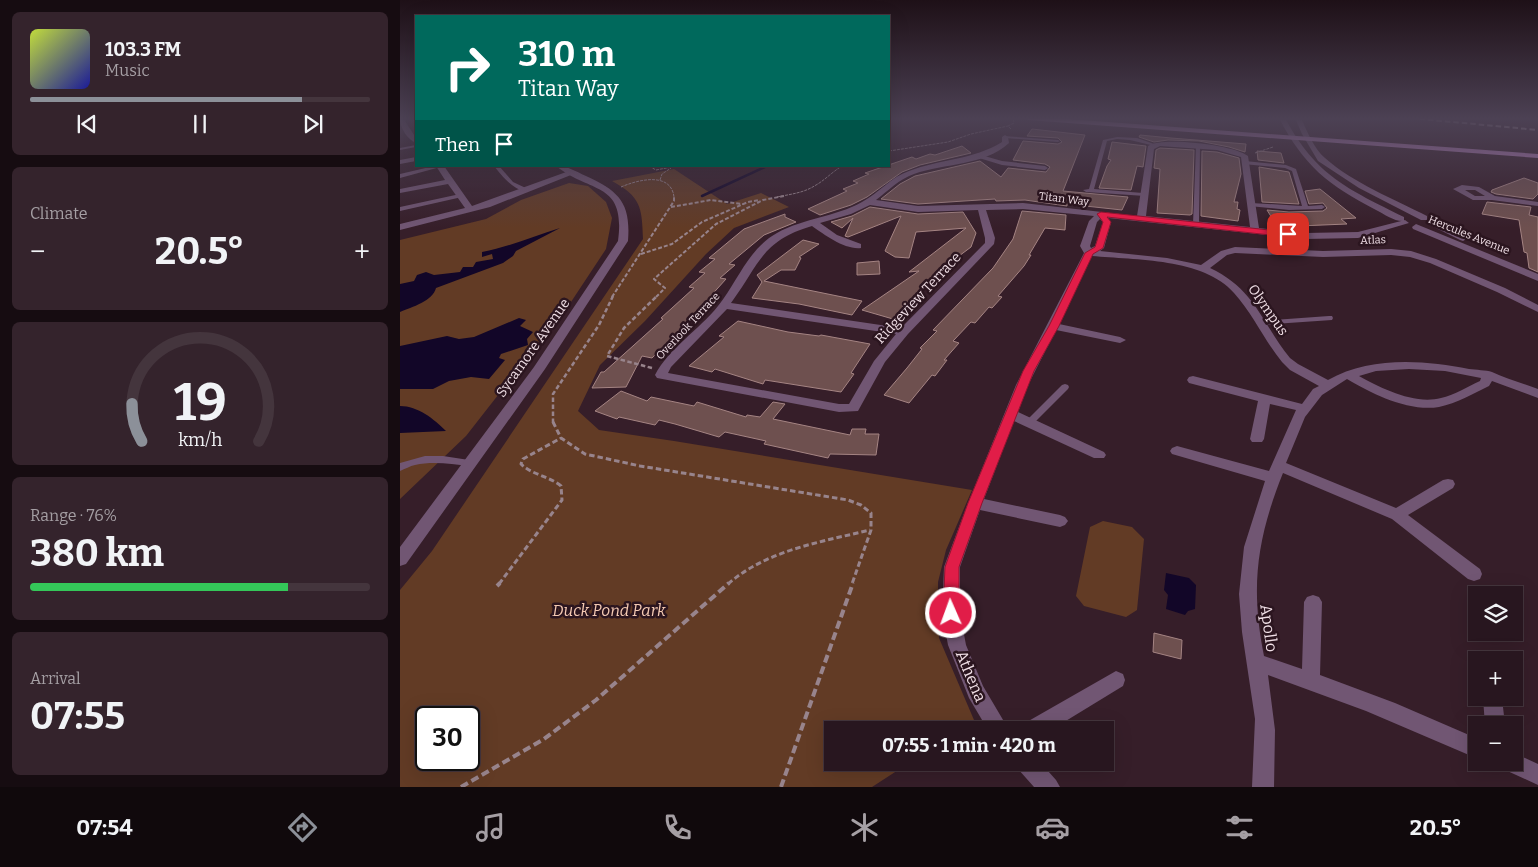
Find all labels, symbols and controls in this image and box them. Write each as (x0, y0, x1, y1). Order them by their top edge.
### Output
text: 310 m (518, 33, 615, 75)
icon: right (435, 35, 500, 100)
text: 103.3 FM (105, 38, 181, 61)
text: Music (105, 61, 150, 80)
text: Titan Way (518, 75, 619, 102)
icon: previous (73, 110, 101, 138)
icon: pause (186, 110, 214, 138)
icon: next (299, 110, 327, 138)
icon: arrive (490, 130, 518, 158)
text: Then (435, 133, 480, 156)
street label: Titan Way (1038, 189, 1090, 209)
text: Climate (30, 204, 88, 223)
pin (1267, 213, 1309, 255)
street label: Hercules Avenue (1426, 213, 1512, 257)
icon: arrive (1274, 220, 1302, 248)
text: 20.5° (155, 228, 245, 274)
street label: Atlas (1360, 233, 1386, 247)
text: − (30, 235, 45, 268)
text: + (354, 235, 370, 268)
street label: Ridgeview Terrace (871, 249, 965, 347)
street label: Olympus (1244, 281, 1292, 339)
street label: Overlook Terrace (654, 290, 722, 362)
street label: Sycamore Avenue (493, 295, 573, 401)
text: 19 (173, 371, 227, 434)
text: km/h (178, 429, 222, 451)
text: Range · 76% (30, 506, 117, 525)
text: 380 km (30, 530, 164, 576)
position arrow (924, 586, 976, 638)
map controls (1468, 586, 1523, 771)
button: layers (1468, 586, 1523, 641)
park label: Duck Pond Park (552, 601, 666, 620)
street label: Apollo (1256, 603, 1282, 653)
street label: Athena (952, 647, 990, 705)
button: + (1468, 651, 1523, 706)
text: Arrival (30, 669, 81, 688)
text: 07:55 (30, 693, 125, 739)
speed limit sign: 30 (415, 706, 480, 771)
button: − (1468, 716, 1523, 771)
text: 07:55 · 1 min · 420 m (882, 734, 1056, 757)
icon: directions (285, 810, 320, 845)
icon: music (473, 810, 508, 845)
icon: phone (660, 810, 695, 845)
icon: climate (847, 810, 882, 845)
icon: car (1035, 810, 1070, 845)
icon: filters (1222, 810, 1257, 845)
text: 07:54 (76, 814, 133, 841)
text: 20.5° (1410, 814, 1462, 841)

